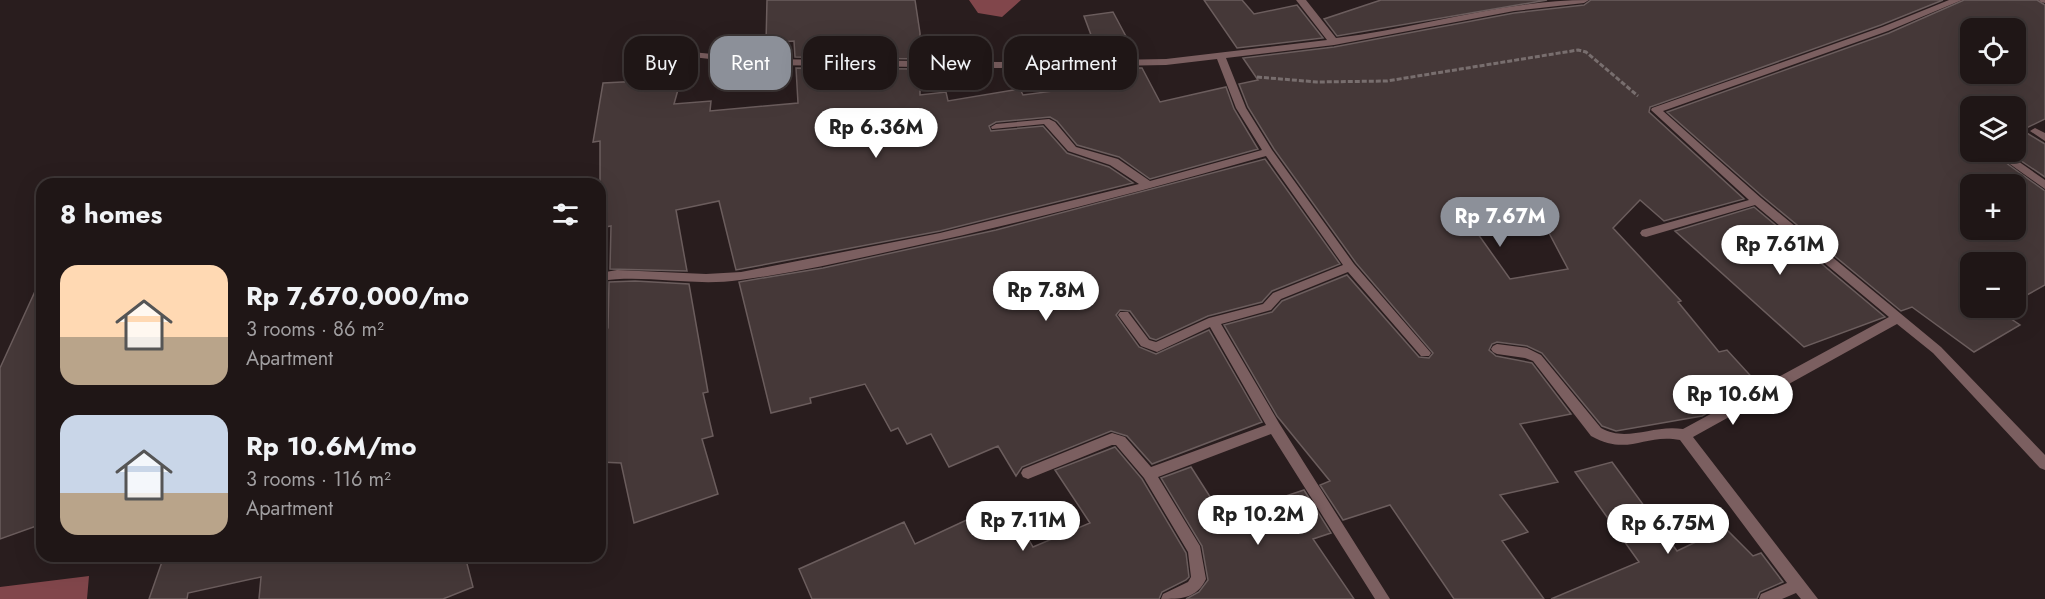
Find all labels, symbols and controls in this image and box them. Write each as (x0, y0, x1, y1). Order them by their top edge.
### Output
map controls (1960, 18, 2026, 318)
button: locate (1960, 18, 2026, 84)
chip: Buy (624, 36, 698, 90)
chip: Rent (710, 36, 791, 90)
chip: Filters (803, 36, 897, 90)
chip: New (909, 36, 992, 90)
chip: Apartment (1004, 36, 1137, 90)
button: layers (1960, 96, 2026, 162)
pin: Rp 6.36M (814, 108, 938, 159)
text: Rp 6.36M (829, 113, 923, 142)
button: + (1960, 174, 2026, 240)
text: 8 homes (60, 195, 162, 233)
pin: Rp 7.67M (1438, 197, 1562, 248)
icon: filters (549, 198, 582, 231)
text: Rp 7.67M (1454, 202, 1546, 231)
pin: Rp 7.61M (1718, 225, 1842, 276)
text: Rp 7.61M (1735, 230, 1825, 259)
button: − (1960, 252, 2026, 318)
pin: Rp 7.8M (991, 271, 1101, 322)
text: Rp 7.8M (1007, 276, 1085, 305)
text: Rp 7,670,000/mo (246, 277, 469, 315)
icon: home (108, 289, 180, 361)
text: 3 rooms · 86 m² (246, 315, 384, 344)
text: Apartment (246, 344, 333, 373)
pin: Rp 10.6M (1671, 375, 1795, 426)
text: Rp 10.6M (1687, 380, 1779, 409)
text: Rp 10.6M/mo (246, 427, 417, 465)
icon: home (108, 439, 180, 511)
text: 3 rooms · 116 m² (246, 465, 391, 494)
text: Apartment (246, 494, 333, 523)
pin: Rp 10.2M (1196, 495, 1320, 546)
text: Rp 10.2M (1212, 500, 1304, 529)
pin: Rp 7.11M (961, 501, 1085, 552)
pin: Rp 6.75M (1606, 504, 1730, 555)
text: Rp 7.11M (980, 506, 1066, 535)
text: Rp 6.75M (1621, 509, 1715, 538)

